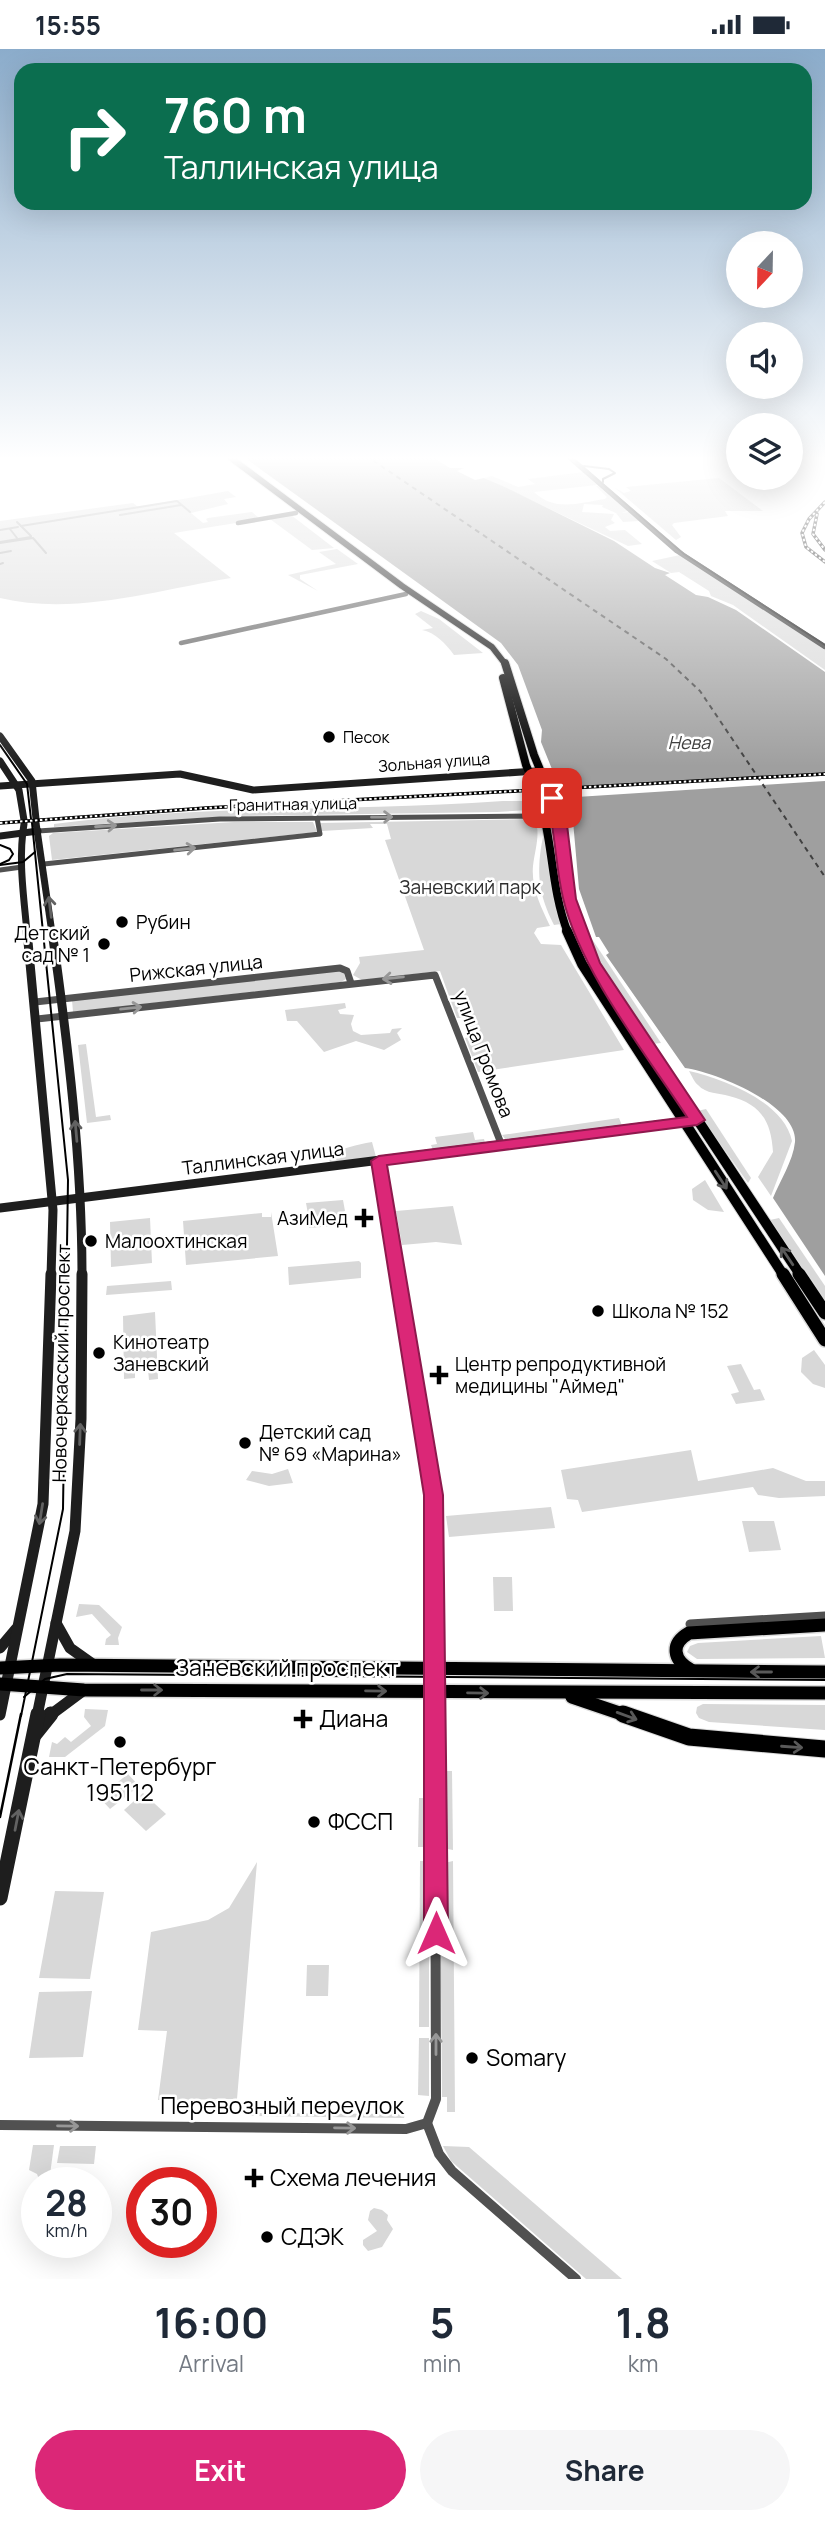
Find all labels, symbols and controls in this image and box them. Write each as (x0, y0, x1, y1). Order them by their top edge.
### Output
text: 15:55 (35, 7, 101, 43)
text: 760 m (164, 81, 307, 148)
icon: right (49, 91, 140, 182)
text: Таллинская улица (164, 145, 438, 189)
north arrow (726, 231, 803, 308)
map controls (726, 231, 803, 490)
button: sound (726, 322, 803, 399)
button: layers (726, 413, 803, 490)
place label: Песок (343, 726, 390, 748)
marker: Песок (321, 729, 337, 745)
water label: Нева (668, 730, 711, 754)
street label: Зольная улица (377, 747, 491, 777)
pin (522, 768, 582, 828)
icon: arrive (533, 779, 571, 817)
street label: Гранитная улица (229, 792, 357, 816)
one-way arrow (370, 810, 393, 824)
one-way arrow (94, 820, 117, 833)
one-way arrow (173, 842, 196, 855)
park label: Заневский парк (399, 874, 541, 900)
one-way arrow (43, 896, 56, 919)
place label: Рубин (136, 909, 191, 935)
marker: Рубин (114, 914, 130, 930)
place label: Детский сад № 1 (14, 920, 90, 968)
marker: Детский сад № 1 (96, 936, 112, 952)
street label: Рижская улица (128, 948, 264, 988)
one-way arrow (382, 972, 405, 985)
street label: улица Громова (448, 987, 520, 1121)
one-way arrow (120, 1001, 142, 1014)
one-way arrow (69, 1120, 82, 1143)
street label: Таллинская улица (181, 1135, 345, 1181)
one-way arrow (714, 1169, 728, 1189)
place label: АзиМед (277, 1205, 348, 1231)
marker: АзиМед (354, 1208, 374, 1228)
place label: Малоохтинская (105, 1228, 247, 1254)
marker: Малоохтинская (83, 1233, 99, 1249)
street label: Новочеркасский проспект (46, 1243, 76, 1483)
one-way arrow (780, 1247, 794, 1266)
place label: Школа № 152 (612, 1298, 728, 1324)
marker: Школа № 152 (590, 1303, 606, 1319)
place label: Кинотеатр Заневский (113, 1329, 209, 1377)
marker: Кинотеатр Заневский (91, 1345, 107, 1361)
place label: Центр репродуктивной медицины "Аймед" (455, 1351, 666, 1399)
marker: Центр репродуктивной медицины "Аймед" (429, 1365, 449, 1385)
place label: Детский сад № 69 «Марина» (259, 1419, 402, 1467)
one-way arrow (74, 1423, 87, 1446)
marker: Детский сад № 69 «Марина» (237, 1435, 253, 1451)
one-way arrow (34, 1503, 47, 1525)
street label: Заневский проспект (175, 1651, 399, 1683)
one-way arrow (750, 1665, 773, 1679)
one-way arrow (140, 1683, 163, 1697)
one-way arrow (364, 1685, 387, 1698)
one-way arrow (466, 1686, 489, 1699)
place label: Диана (319, 1702, 388, 1734)
marker: Диана (293, 1709, 313, 1729)
one-way arrow (615, 1711, 637, 1723)
marker: Санкт-Петербург 195112 (112, 1734, 128, 1750)
one-way arrow (781, 1741, 803, 1754)
place label: Санкт-Петербург 195112 (24, 1750, 217, 1808)
place label: ФССП (328, 1805, 393, 1837)
one-way arrow (11, 1809, 25, 1832)
marker: ФССП (306, 1814, 322, 1830)
position arrow (399, 1896, 473, 1970)
one-way arrow (429, 2033, 443, 2056)
place label: Somary (486, 2041, 566, 2073)
marker: Somary (464, 2050, 480, 2066)
street label: Перевозный переулок (160, 2089, 404, 2121)
one-way arrow (56, 2119, 79, 2132)
one-way arrow (333, 2122, 356, 2135)
place label: Схема лечения (270, 2161, 437, 2193)
speed limit sign: 30 (126, 2167, 217, 2258)
marker: Схема лечения (244, 2168, 264, 2188)
text: 28 (45, 2179, 88, 2227)
text: km/h (46, 2218, 87, 2242)
place label: СДЭК (281, 2220, 344, 2252)
marker: СДЭК (259, 2229, 275, 2245)
text: 16:00 (154, 2293, 268, 2351)
text: 5 (430, 2293, 454, 2351)
text: 1.8 (616, 2293, 671, 2351)
text: Arrival (179, 2347, 244, 2379)
text: min (423, 2347, 461, 2379)
text: km (628, 2347, 659, 2379)
button: Exit (35, 2430, 406, 2510)
button: Share (420, 2430, 790, 2510)

